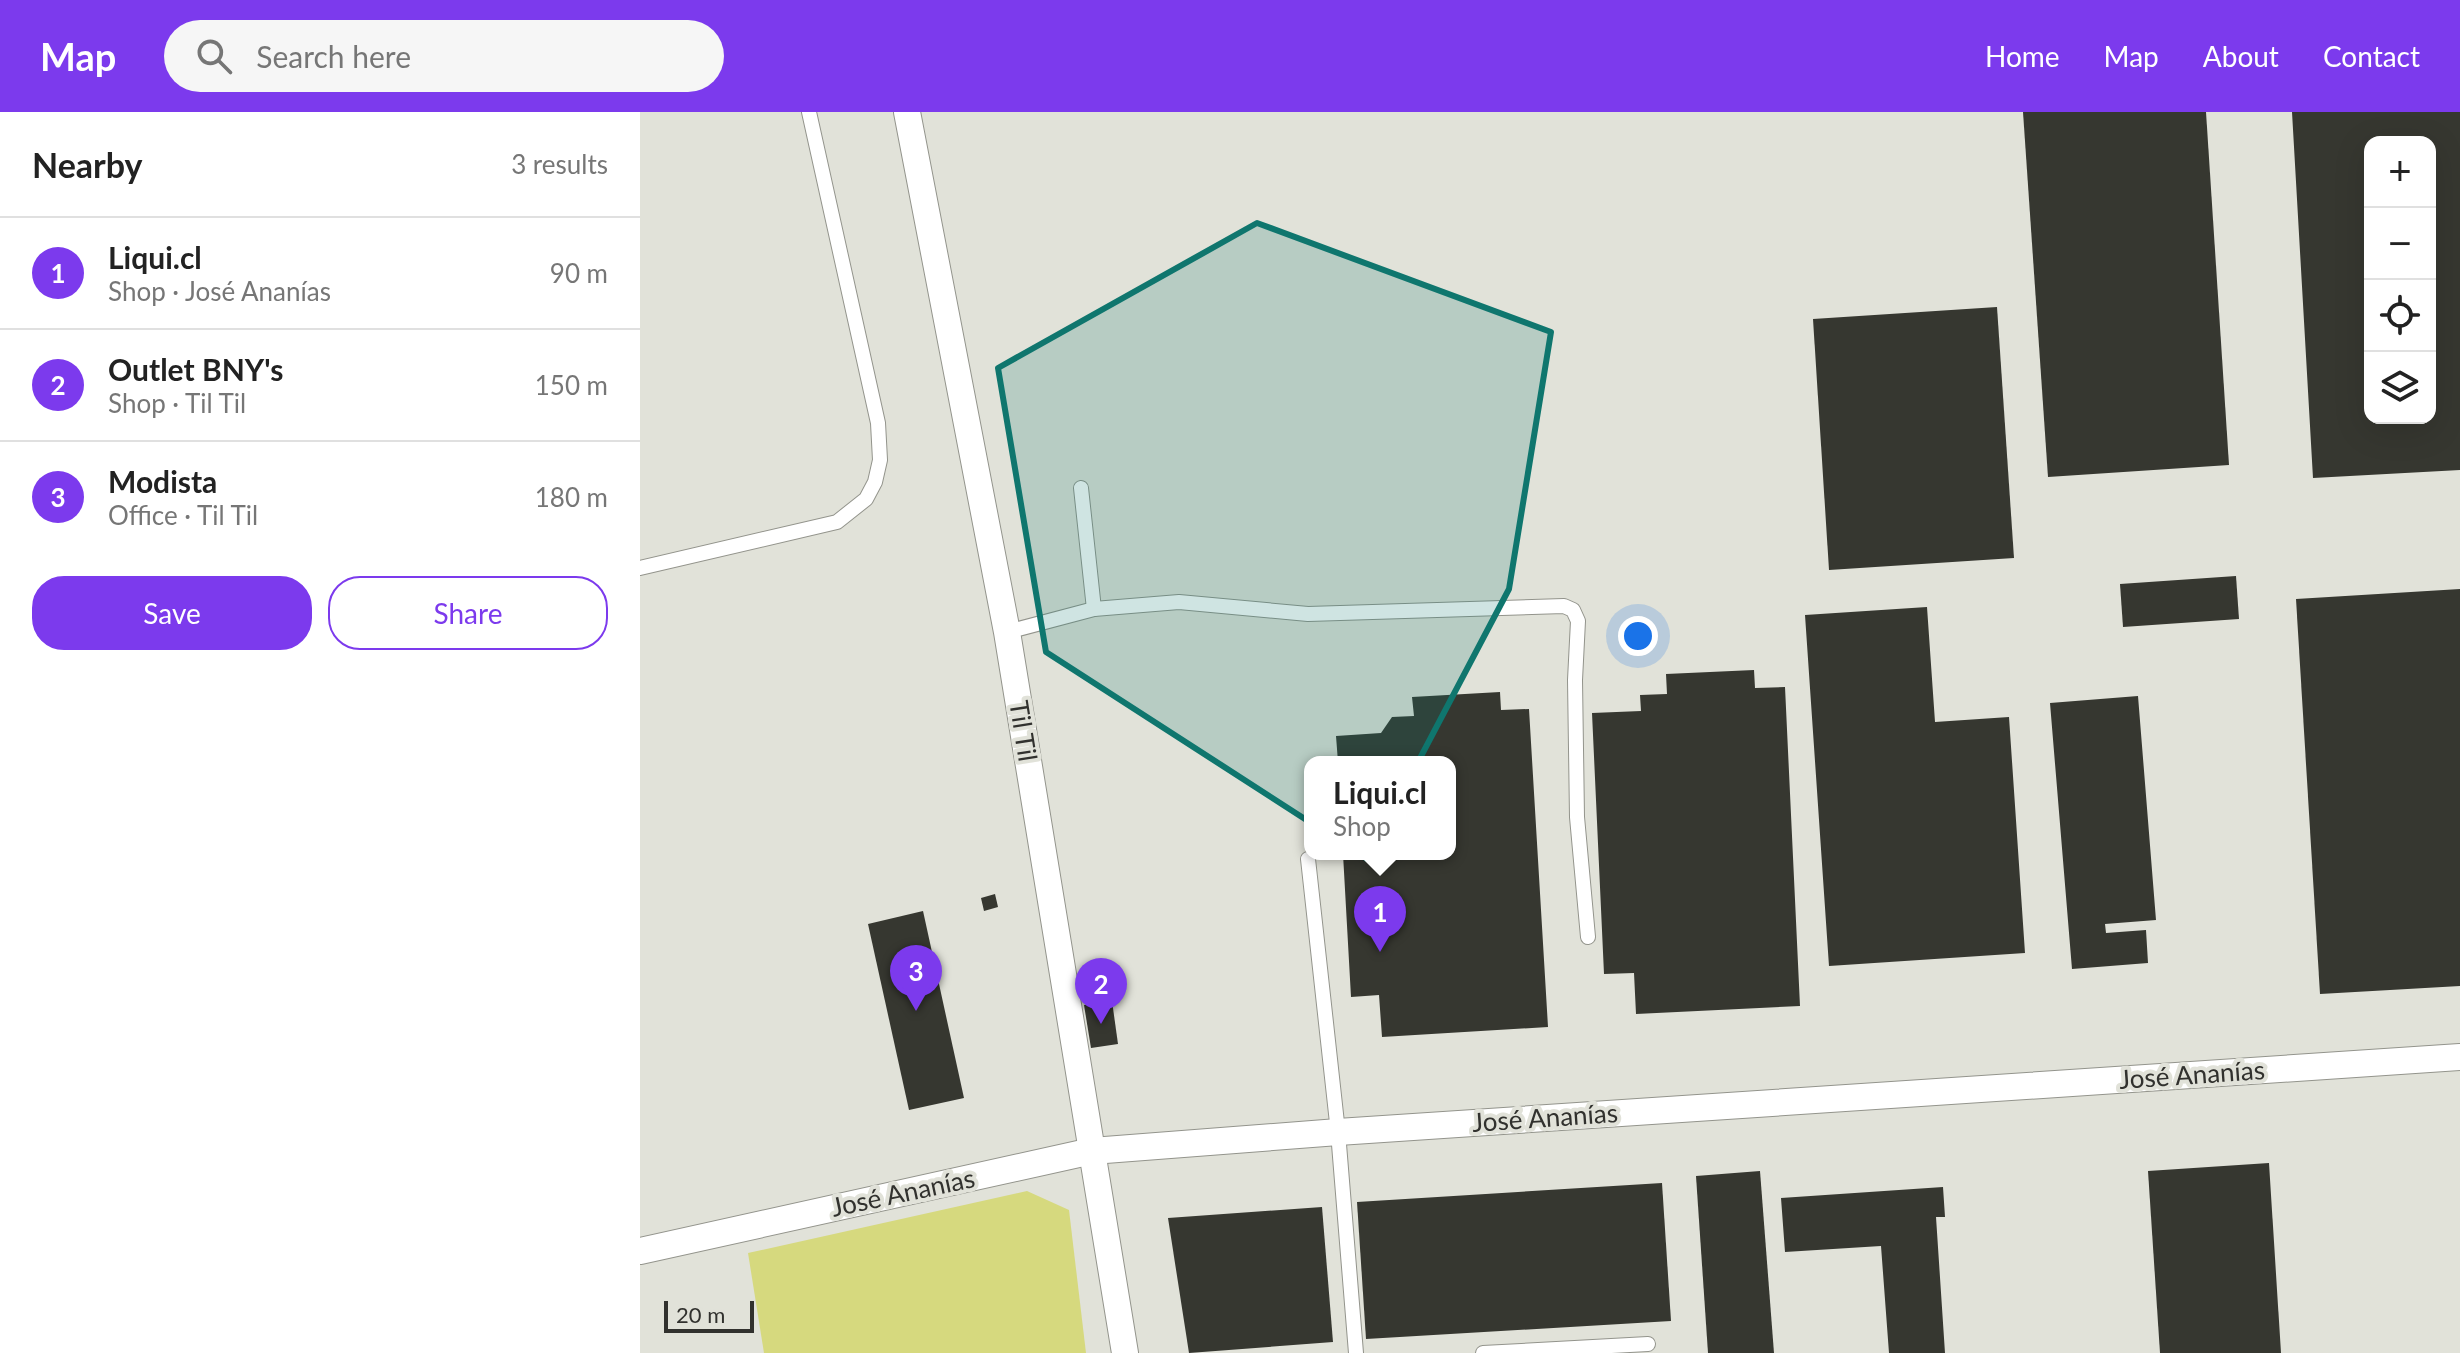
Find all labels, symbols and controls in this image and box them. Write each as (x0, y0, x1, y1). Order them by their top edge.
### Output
search box (164, 20, 724, 92)
text: Map (40, 33, 116, 79)
icon: search (192, 34, 236, 78)
text: Search here (256, 38, 411, 74)
text: Home (1985, 39, 2060, 73)
text: Map (2104, 39, 2159, 73)
text: About (2203, 39, 2279, 73)
text: Contact (2323, 39, 2420, 73)
map controls (2364, 136, 2436, 424)
button: + (2364, 136, 2436, 208)
text: Nearby (32, 144, 143, 185)
text: 3 results (511, 148, 608, 180)
button: − (2364, 208, 2436, 280)
text: Liqui.cl (108, 239, 202, 275)
text: 1 (50, 257, 66, 289)
text: 90 m (550, 257, 608, 289)
text: Shop · José Ananías (108, 275, 331, 307)
button: locate (2364, 280, 2436, 352)
text: Outlet BNY's (108, 351, 283, 387)
button: layers (2364, 352, 2436, 424)
text: 2 (50, 369, 66, 401)
text: 150 m (535, 369, 608, 401)
text: Shop · Til Til (108, 387, 246, 419)
text: Modista (108, 463, 217, 499)
text: 3 (50, 481, 66, 513)
text: 180 m (535, 481, 608, 513)
text: Office · Til Til (108, 499, 258, 531)
button: Save (32, 576, 312, 650)
button: Share (328, 576, 608, 650)
your location (1618, 616, 1658, 656)
street label: Til Til (1003, 698, 1045, 764)
popup (1304, 756, 1456, 860)
text: Liqui.cl (1333, 774, 1427, 810)
text: Shop (1333, 810, 1391, 842)
pin: 1 (1354, 886, 1406, 952)
pin: 3 (890, 945, 942, 1011)
pin: 2 (1075, 958, 1127, 1024)
street label: José Ananías (2118, 1053, 2266, 1095)
street label: José Ananías (1471, 1096, 1619, 1138)
street label: José Ananías (828, 1161, 978, 1223)
scale bar (664, 1297, 754, 1333)
text: 20 m (676, 1301, 725, 1328)

